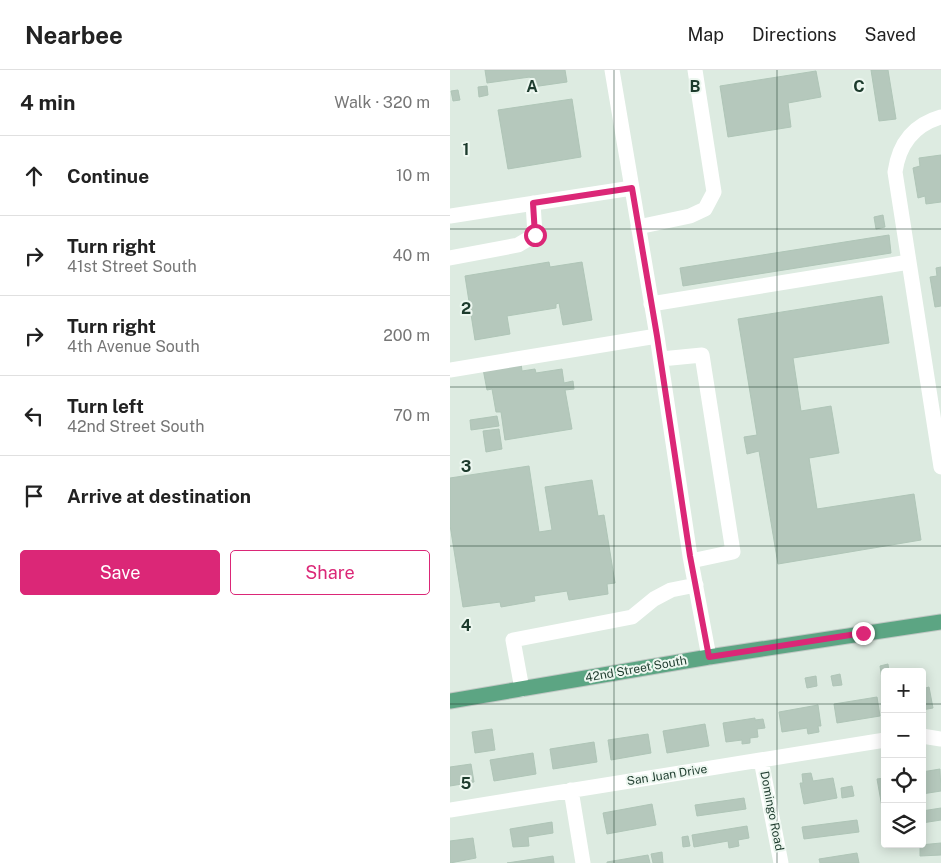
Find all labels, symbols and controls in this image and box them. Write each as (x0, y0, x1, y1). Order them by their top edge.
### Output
text: Nearbee (25, 21, 123, 49)
text: Map (687, 24, 724, 45)
text: Directions (752, 24, 837, 45)
text: Saved (865, 24, 916, 45)
text: A (526, 77, 538, 96)
text: B (690, 77, 701, 96)
text: C (853, 77, 865, 96)
text: 4 min (20, 90, 75, 115)
text: Walk · 320 m (334, 93, 430, 112)
text: 1 (463, 140, 469, 159)
icon: ahead (20, 162, 48, 190)
text: Continue (67, 165, 149, 187)
text: 10 m (396, 166, 430, 185)
route start (524, 224, 547, 247)
text: Turn right (67, 235, 156, 257)
icon: right (20, 242, 48, 270)
text: 40 m (392, 246, 430, 265)
text: 41st Street South (67, 257, 197, 276)
text: 2 (461, 299, 471, 318)
text: Turn right (67, 315, 156, 337)
icon: right (20, 322, 48, 350)
text: 200 m (383, 326, 430, 345)
text: 4th Avenue South (67, 337, 200, 356)
text: Turn left (67, 395, 144, 417)
icon: left (20, 402, 48, 430)
text: 70 m (393, 406, 430, 425)
text: 42nd Street South (67, 417, 204, 436)
text: 3 (461, 457, 471, 476)
icon: arrive (20, 482, 48, 510)
text: Arrive at destination (67, 485, 251, 507)
button: Save (20, 550, 220, 595)
button: Share (230, 550, 430, 595)
text: 4 (461, 616, 472, 635)
route end (852, 622, 875, 645)
street label: 42nd Street South (584, 653, 688, 685)
map controls (881, 668, 926, 848)
button: + (881, 668, 926, 713)
button: − (881, 713, 926, 758)
button: locate (881, 758, 926, 803)
street label: San Juan Drive (626, 762, 708, 788)
street label: Domingo Road (757, 770, 787, 852)
text: 5 (461, 774, 472, 793)
button: layers (881, 803, 926, 848)

